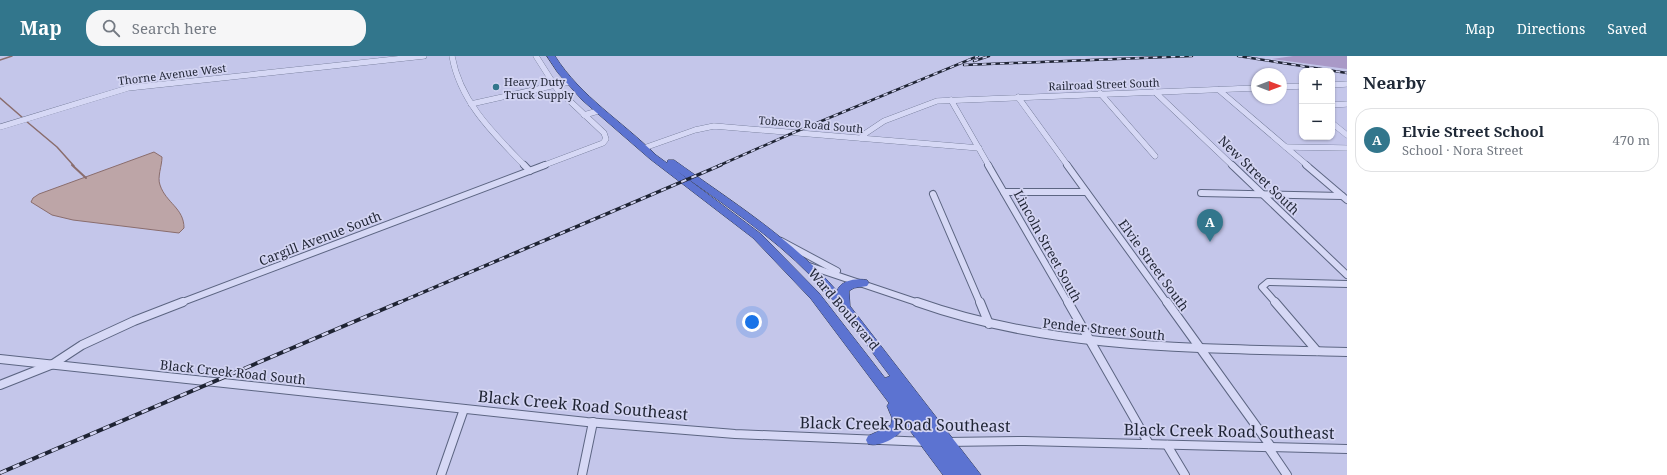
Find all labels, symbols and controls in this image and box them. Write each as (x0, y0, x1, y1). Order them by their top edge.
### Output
search box (86, 10, 366, 46)
text: Map (20, 15, 62, 41)
icon: search (100, 17, 122, 39)
text: Search here (132, 18, 217, 38)
text: Map (1465, 19, 1495, 38)
text: Directions (1517, 19, 1585, 38)
text: Saved (1607, 19, 1647, 38)
street label: Thorne Avenue West (117, 60, 227, 88)
north arrow (1251, 68, 1287, 104)
map controls (1299, 68, 1335, 140)
button: + (1299, 68, 1335, 104)
text: Nearby (1363, 71, 1426, 94)
place label: Heavy Duty Truck Supply (504, 74, 575, 102)
street label: Railroad Street South (1048, 75, 1160, 93)
marker: Heavy Duty Truck Supply (491, 82, 501, 92)
button: − (1299, 104, 1335, 140)
street label: Tobacco Road South (758, 112, 864, 136)
text: Elvie Street School (1402, 121, 1544, 141)
street label: New Street South (1214, 131, 1304, 219)
text: A (1372, 131, 1382, 149)
text: 470 m (1613, 131, 1650, 149)
text: School · Nora Street (1402, 141, 1523, 159)
street label: Lincoln Street South (1010, 187, 1086, 305)
street label: Cargill Avenue South (256, 206, 384, 270)
pin: A (1197, 209, 1223, 242)
street label: Elvie Street South (1115, 215, 1193, 315)
street label: Ward Boulevard (804, 264, 884, 354)
your location (742, 312, 762, 332)
street label: Pender Street South (1042, 314, 1166, 344)
street label: Black Creek Road South (159, 355, 307, 389)
street label: Black Creek Road Southeast (477, 385, 689, 425)
street label: Black Creek Road Southeast (799, 411, 1011, 437)
street label: Black Creek Road Southeast (1123, 418, 1335, 444)

